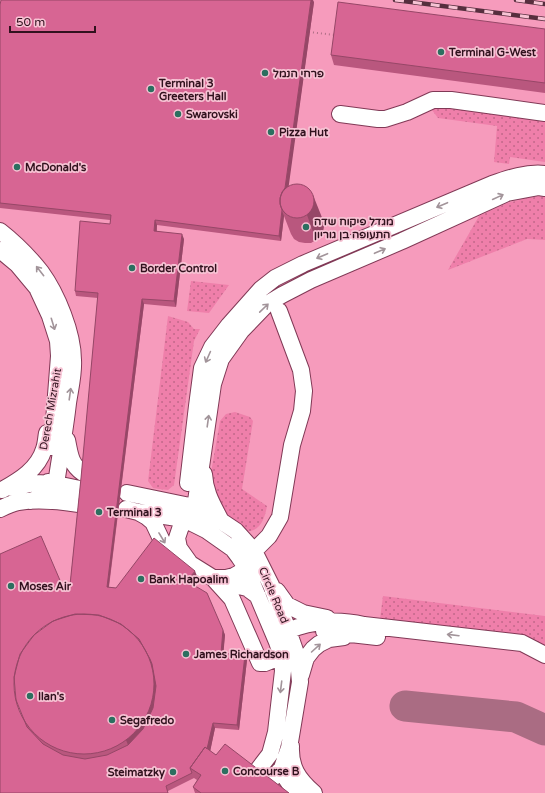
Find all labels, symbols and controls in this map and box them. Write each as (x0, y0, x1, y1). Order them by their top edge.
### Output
scale bar (10, 8, 95, 34)
text: 50 m (16, 15, 45, 29)
place label: Terminal G-West (448, 46, 537, 59)
marker: Terminal G-West (436, 47, 446, 57)
place label: פרחי הנמל (273, 67, 324, 80)
marker: פרחי הנמל (260, 68, 270, 78)
place label: Terminal 3 Greeters Hall (158, 77, 227, 103)
marker: Terminal 3 Greeters Hall (146, 84, 156, 94)
place label: Swarovski (186, 108, 238, 121)
marker: Swarovski (173, 109, 183, 119)
place label: Pizza Hut (279, 126, 329, 139)
marker: Pizza Hut (266, 127, 276, 137)
place label: McDonald's (25, 161, 87, 174)
marker: McDonald's (12, 162, 22, 172)
one-way arrow (492, 193, 504, 200)
one-way arrow (436, 202, 448, 210)
place label: מגדל פיקוח שדה התעופה בן גוריון (314, 215, 394, 241)
marker: מגדל פיקוח שדה התעופה בן גוריון (301, 222, 311, 232)
one-way arrow (373, 246, 385, 254)
one-way arrow (317, 253, 329, 261)
place label: Border Control (140, 262, 217, 275)
marker: Border Control (127, 263, 137, 273)
one-way arrow (35, 266, 44, 277)
one-way arrow (259, 303, 269, 313)
one-way arrow (50, 317, 57, 330)
one-way arrow (203, 351, 211, 363)
street label: Derech Mizrahit (37, 367, 64, 451)
one-way arrow (66, 387, 74, 400)
one-way arrow (204, 415, 212, 428)
place label: Terminal 3 (106, 506, 162, 519)
marker: Terminal 3 (94, 507, 104, 517)
one-way arrow (158, 532, 166, 544)
street label: Circle Road (256, 565, 291, 625)
place label: Bank Hapoalim (149, 573, 228, 587)
marker: Bank Hapoalim (136, 574, 146, 584)
place label: Moses Air (19, 580, 72, 593)
marker: Moses Air (6, 581, 16, 591)
one-way arrow (447, 631, 460, 639)
one-way arrow (310, 644, 321, 653)
place label: James Richardson (193, 648, 289, 661)
marker: James Richardson (181, 649, 191, 659)
one-way arrow (277, 680, 285, 693)
place label: Ilan's (38, 690, 65, 703)
marker: Ilan's (25, 691, 35, 701)
place label: Segafredo (120, 714, 174, 728)
marker: Segafredo (107, 715, 117, 725)
place label: Concourse B (233, 765, 300, 778)
place label: Steimatzky (108, 766, 165, 780)
marker: Concourse B (220, 766, 230, 776)
marker: Steimatzky (168, 767, 178, 777)

